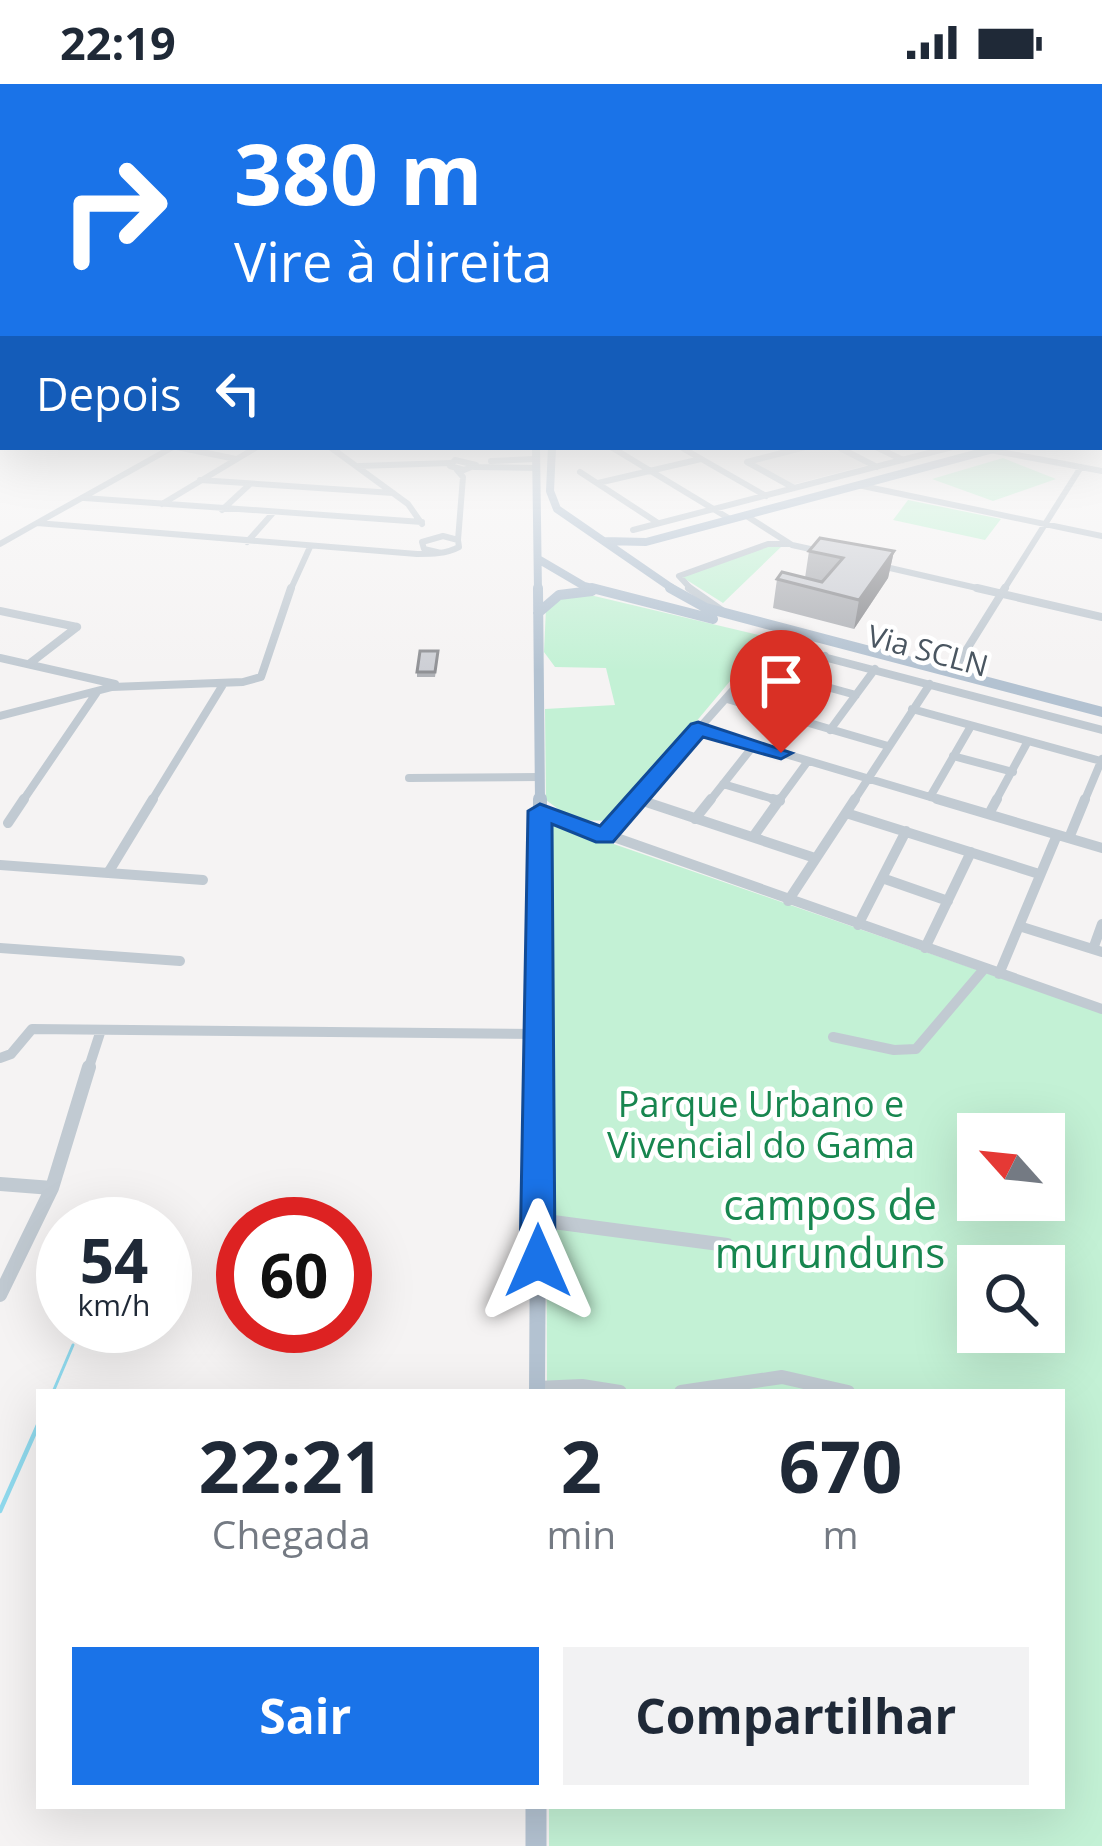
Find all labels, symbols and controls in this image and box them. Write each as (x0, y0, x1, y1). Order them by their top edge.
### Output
text: 22:19 (60, 12, 176, 73)
text: 380 m (234, 115, 482, 230)
icon: right (36, 132, 192, 288)
text: Vire à direita (234, 224, 552, 298)
icon: left (205, 360, 271, 426)
text: Depois (36, 363, 181, 424)
street label: Via SCLN (863, 614, 993, 686)
pin (730, 630, 832, 753)
icon: arrive (748, 648, 814, 714)
park label: Parque Urbano e Vivencial do Gama (607, 1079, 915, 1169)
north arrow (957, 1113, 1065, 1221)
map controls (957, 1113, 1065, 1353)
park label: campos de murunduns (715, 1175, 945, 1280)
speed limit sign: 60 (216, 1197, 372, 1353)
position arrow (475, 1198, 601, 1324)
text: 54 (80, 1219, 148, 1301)
button: search (957, 1245, 1065, 1353)
text: km/h (78, 1284, 150, 1325)
text: 22:21 (199, 1416, 384, 1514)
text: 2 (561, 1416, 602, 1514)
text: 670 (779, 1416, 902, 1514)
text: Chegada (212, 1507, 371, 1560)
text: min (546, 1507, 616, 1560)
text: m (823, 1507, 859, 1560)
button: Sair (72, 1647, 539, 1785)
button: Compartilhar (563, 1647, 1029, 1785)

